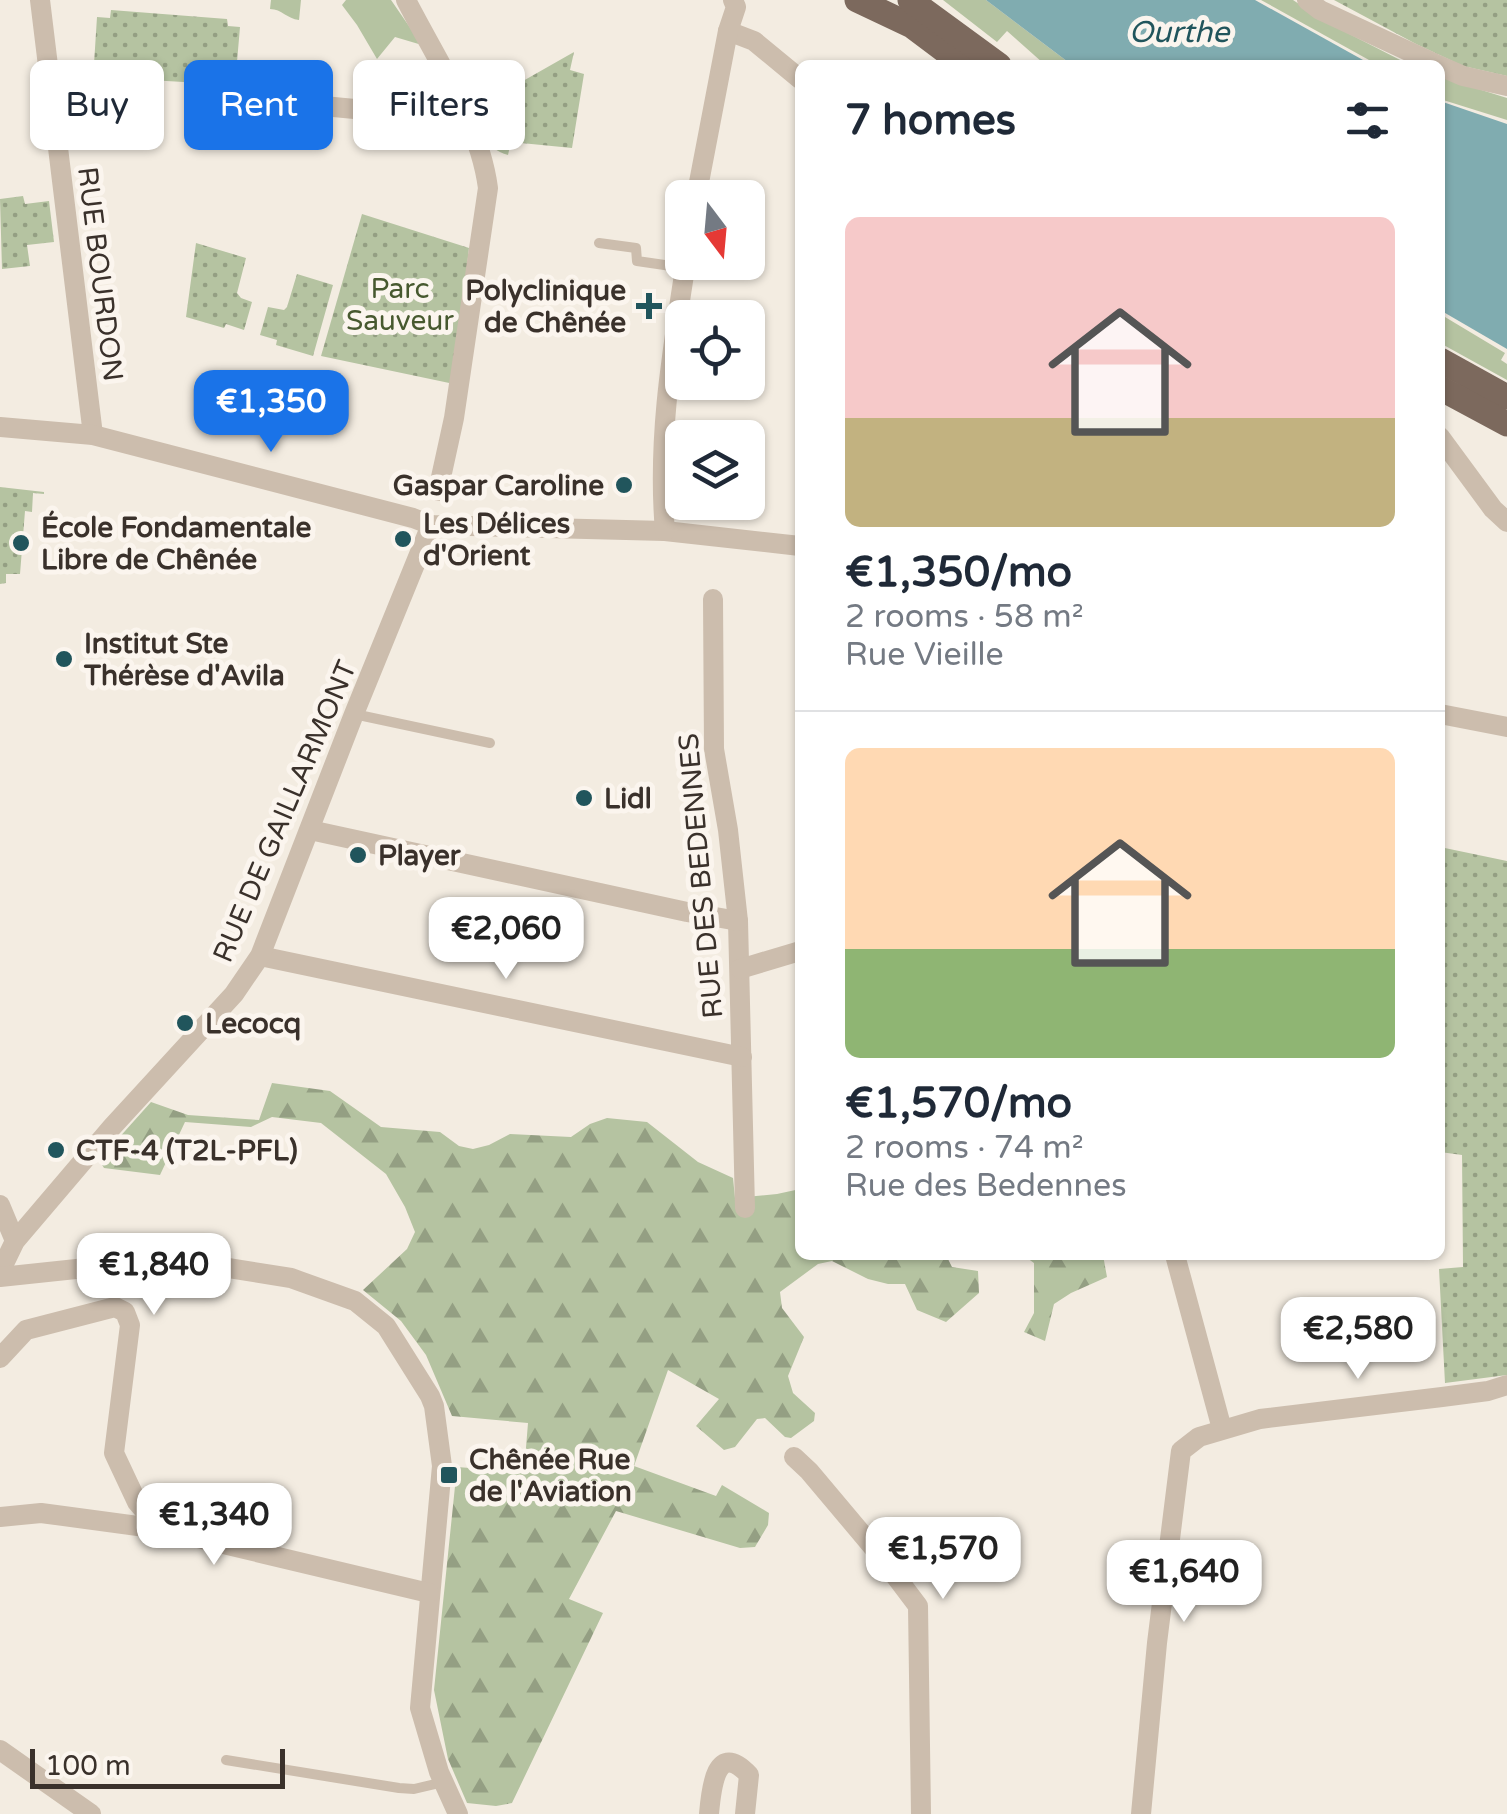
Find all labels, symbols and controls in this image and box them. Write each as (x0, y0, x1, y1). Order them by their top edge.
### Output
water label: Ourthe (1129, 14, 1231, 51)
chip: Buy (30, 60, 164, 150)
chip: Rent (184, 60, 333, 150)
chip: Filters (353, 60, 525, 150)
icon: filters (1340, 93, 1395, 148)
text: 7 homes (845, 95, 1016, 146)
street label: RUE BOURDON (70, 165, 130, 383)
north arrow (665, 180, 765, 280)
map controls (665, 180, 765, 520)
park label: Parc Sauveur (346, 272, 454, 338)
place label: Polyclinique de Chênée (465, 274, 626, 340)
icon: home (1030, 282, 1210, 462)
marker: Polyclinique de Chênée (636, 293, 662, 319)
button: locate (665, 300, 765, 400)
pin: €1,350 (190, 370, 352, 455)
text: €1,350 (216, 383, 326, 421)
button: layers (665, 420, 765, 520)
place label: Gaspar Caroline (393, 469, 604, 503)
marker: Gaspar Caroline (613, 474, 635, 496)
place label: Les Délices d'Orient (423, 507, 570, 573)
place label: École Fondamentale Libre de Chênée (41, 510, 311, 577)
marker: Les Délices d'Orient (392, 528, 414, 550)
marker: École Fondamentale Libre de Chênée (10, 532, 32, 554)
text: €1,350/mo (845, 547, 1072, 598)
text: 2 rooms · 58 m² (845, 598, 1084, 636)
place label: Institut Ste Thérèse d'Avila (83, 627, 285, 693)
text: Rue Vieille (845, 636, 1004, 674)
marker: Institut Ste Thérèse d'Avila (53, 648, 75, 670)
street label: RUE DE GAILLARMONT (206, 655, 364, 967)
street label: RUE DES BEDENNES (672, 732, 730, 1020)
place label: Lidl (604, 782, 652, 816)
marker: Lidl (573, 787, 595, 809)
icon: home (1030, 813, 1210, 993)
place label: Player (378, 839, 462, 873)
marker: Player (347, 844, 369, 866)
pin: €2,060 (425, 897, 587, 982)
text: €2,060 (451, 910, 561, 948)
place label: Lecocq (205, 1007, 301, 1041)
marker: Lecocq (174, 1012, 196, 1034)
text: €1,570/mo (845, 1078, 1072, 1129)
text: 2 rooms · 74 m² (845, 1129, 1084, 1167)
place label: CTF-4 (T2L-PFL) (76, 1134, 298, 1168)
marker: CTF-4 (T2L-PFL) (45, 1139, 67, 1161)
text: Rue des Bedennes (845, 1167, 1127, 1205)
pin: €1,840 (73, 1233, 235, 1318)
text: €1,840 (99, 1246, 209, 1284)
pin: €2,580 (1277, 1297, 1439, 1382)
text: €2,580 (1303, 1310, 1413, 1348)
place label: Chênée Rue de l'Aviation (469, 1443, 632, 1509)
marker: Chênée Rue de l'Aviation (438, 1464, 460, 1486)
pin: €1,340 (133, 1483, 295, 1568)
text: €1,340 (159, 1496, 269, 1534)
pin: €1,570 (862, 1517, 1024, 1602)
text: €1,570 (888, 1530, 998, 1568)
pin: €1,640 (1103, 1540, 1265, 1625)
text: €1,640 (1129, 1553, 1239, 1591)
scale bar (30, 1744, 285, 1788)
text: 100 m (45, 1749, 131, 1783)

